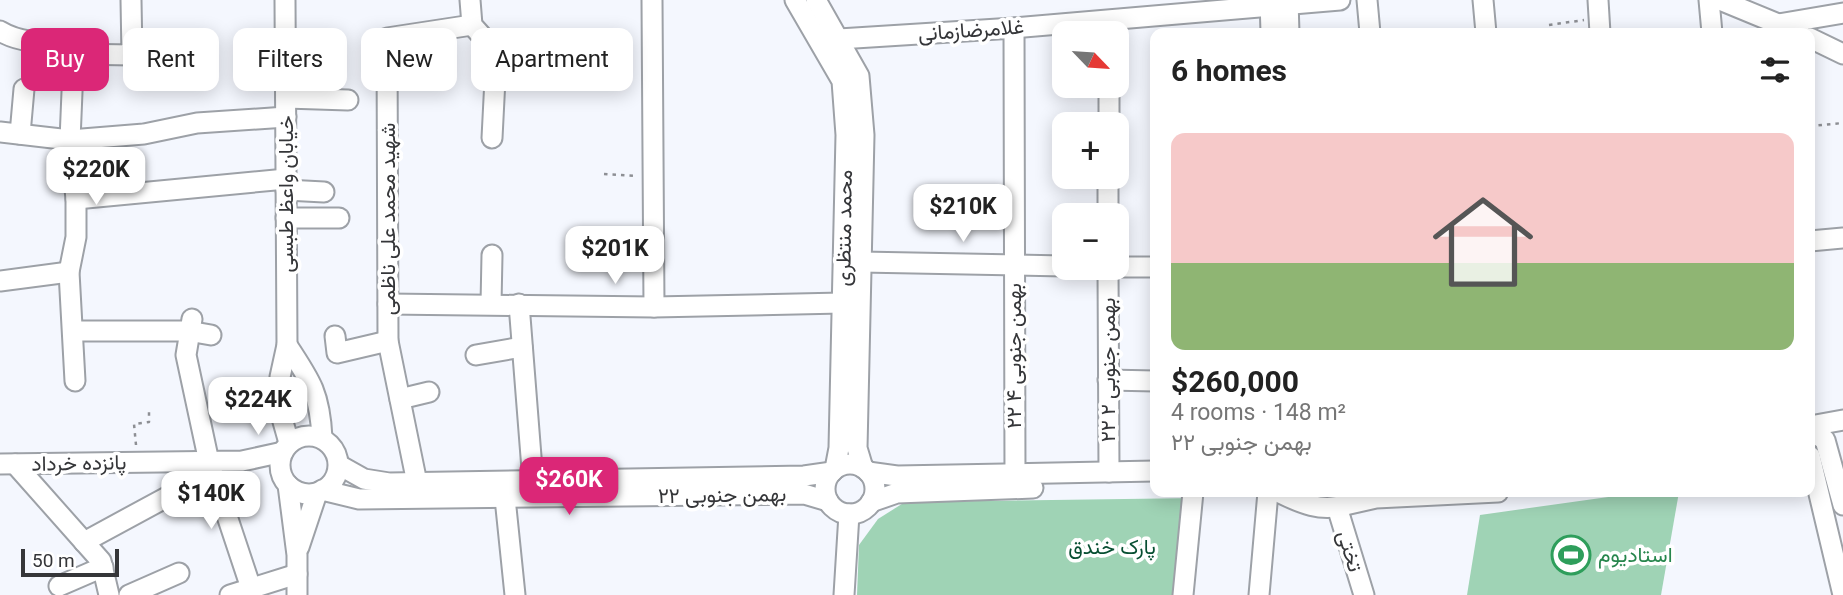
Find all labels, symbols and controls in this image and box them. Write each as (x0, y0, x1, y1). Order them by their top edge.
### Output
street label: غلامرضازمانی (917, 14, 1025, 47)
north arrow (1052, 21, 1129, 98)
map controls (1052, 21, 1129, 280)
chip: Buy (21, 28, 109, 91)
chip: Rent (123, 28, 219, 91)
chip: Filters (233, 28, 347, 91)
chip: New (361, 28, 457, 91)
chip: Apartment (471, 28, 633, 91)
icon: filters (1756, 51, 1794, 89)
text: 6 homes (1171, 53, 1287, 88)
button: + (1052, 112, 1129, 189)
street label: خیابان واعظ طبسی (274, 115, 299, 273)
street label: شهید محمد علی ناظمی (376, 123, 401, 315)
pin: $220K (47, 148, 145, 207)
text: $220K (62, 156, 130, 183)
street label: محمد منتظری (831, 169, 858, 287)
icon: home (1420, 179, 1546, 305)
pin: $210K (914, 184, 1012, 244)
text: $210K (929, 193, 997, 220)
button: − (1052, 203, 1129, 280)
pin: $201K (566, 226, 664, 286)
text: $201K (581, 235, 649, 262)
street label: ۲۲ بهمن جنوبی ۴ (1002, 283, 1027, 429)
street label: ۲۲ بهمن جنوبی ۲ (1096, 298, 1121, 442)
text: $260,000 (1171, 364, 1299, 399)
pin: $224K (209, 378, 307, 437)
text: $224K (224, 386, 292, 413)
text: 4 rooms · 148 m² (1171, 399, 1346, 426)
text: ۲۲ بهمن جنوبی (1171, 429, 1312, 456)
street label: پانزده خرداد (31, 450, 127, 478)
pin: $260K (520, 458, 618, 517)
text: $260K (535, 466, 603, 493)
pin: $140K (162, 472, 260, 531)
text: $140K (177, 480, 245, 507)
street label: ۲۲ بهمن جنوبی (658, 482, 786, 509)
street label: تختی (1332, 527, 1368, 575)
sports icon: استادیوم (1550, 534, 1592, 576)
park label: پارک خندق (1068, 535, 1156, 561)
place label: استادیوم (1598, 543, 1673, 569)
scale bar (21, 546, 119, 578)
text: 50 m (32, 549, 75, 572)

